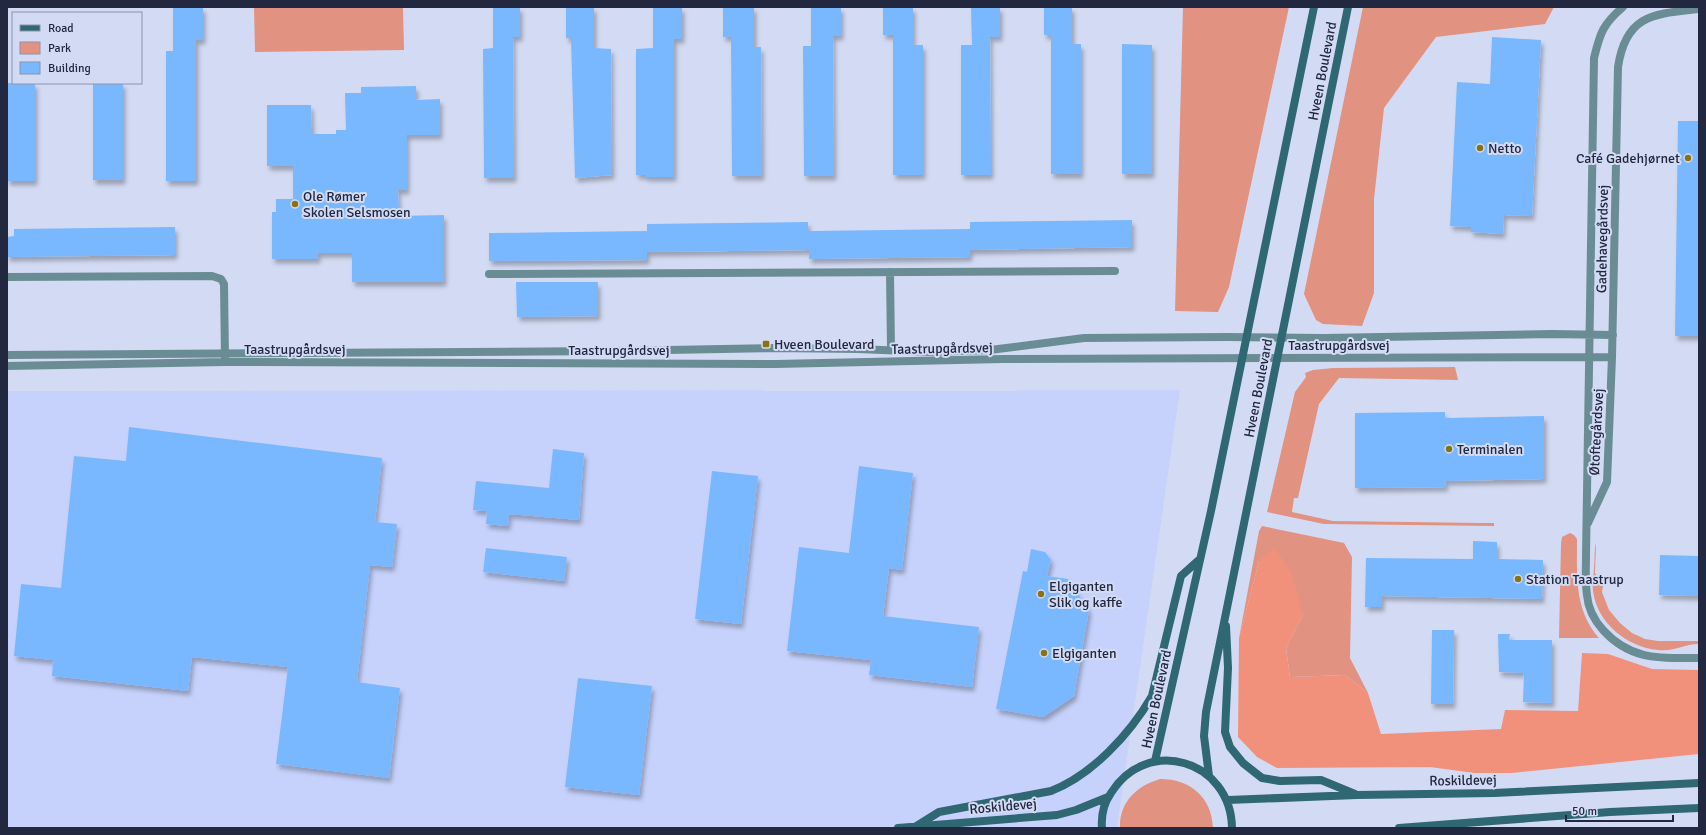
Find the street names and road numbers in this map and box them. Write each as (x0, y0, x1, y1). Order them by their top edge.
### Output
street label: Hveen Boulevard (1305, 20, 1340, 122)
street label: Gadehavegårdsvej (1593, 185, 1612, 293)
street label: Hveen Boulevard (1241, 337, 1276, 439)
street label: Taastrupgårdsvej (1288, 337, 1390, 354)
street label: Taastrupgårdsvej (891, 339, 993, 358)
street label: Taastrupgårdsvej (244, 341, 346, 358)
street label: Taastrupgårdsvej (568, 342, 670, 359)
street label: Øtoftegårdsvej (1586, 388, 1607, 476)
street label: Hveen Boulevard (1138, 648, 1175, 750)
street label: Roskildevej (1429, 771, 1497, 790)
street label: Roskildevej (969, 795, 1038, 818)

